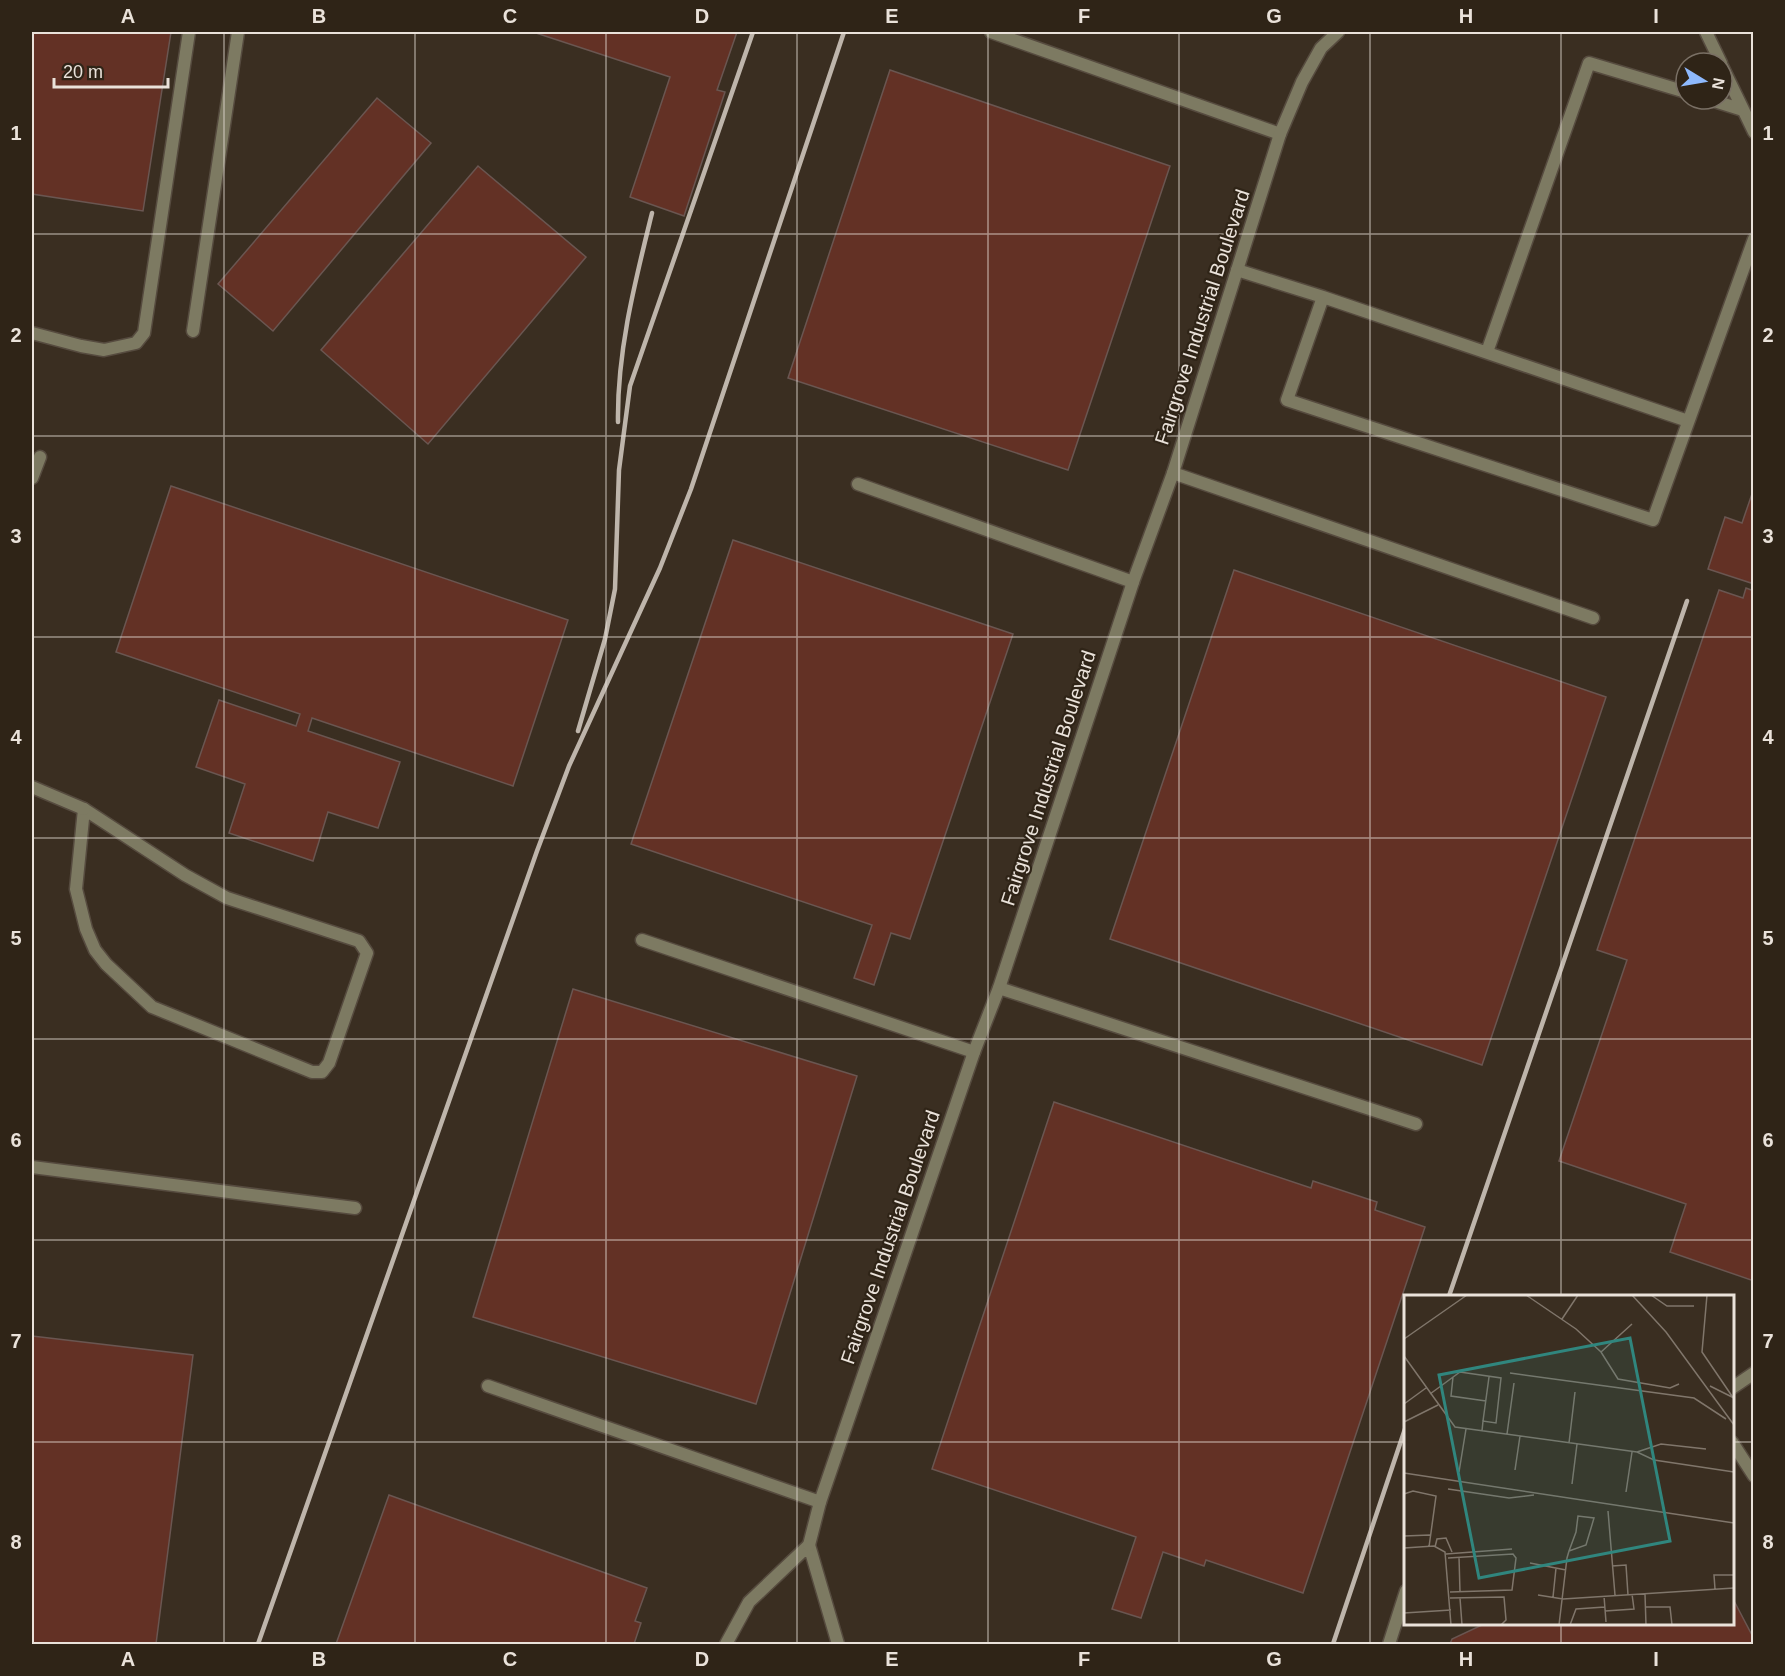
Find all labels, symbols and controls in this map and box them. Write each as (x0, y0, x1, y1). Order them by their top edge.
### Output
text: A (121, 5, 135, 27)
text: B (312, 5, 326, 27)
text: C (503, 5, 517, 27)
text: D (695, 5, 709, 27)
text: E (885, 5, 899, 27)
text: F (1078, 5, 1090, 27)
text: G (1266, 5, 1282, 27)
text: H (1459, 5, 1473, 27)
text: I (1653, 5, 1659, 27)
scale bar (54, 51, 168, 89)
north arrow (1674, 51, 1734, 111)
text: 20 m (63, 62, 103, 82)
text: N (1709, 76, 1728, 91)
text: 1 (10, 122, 22, 144)
text: 1 (1762, 122, 1774, 144)
street label: Fairgrove Industrial Boulevard (1150, 187, 1254, 447)
text: 2 (10, 324, 22, 346)
text: 2 (1762, 324, 1774, 346)
text: 3 (10, 525, 22, 547)
text: 3 (1762, 525, 1774, 547)
street label: Fairgrove Industrial Boulevard (996, 648, 1100, 908)
text: 4 (10, 726, 22, 748)
text: 4 (1762, 726, 1774, 748)
text: 5 (10, 927, 22, 949)
text: 5 (1762, 927, 1774, 949)
street label: Fairgrove Industrial Boulevard (836, 1107, 944, 1367)
text: 6 (10, 1129, 22, 1151)
text: 6 (1762, 1129, 1774, 1151)
inset map (1404, 1295, 1734, 1625)
text: 7 (10, 1330, 22, 1352)
text: 7 (1762, 1330, 1774, 1352)
text: 8 (10, 1531, 22, 1553)
text: 8 (1762, 1531, 1774, 1553)
text: A (121, 1648, 135, 1670)
text: B (312, 1648, 326, 1670)
text: C (503, 1648, 517, 1670)
text: D (695, 1648, 709, 1670)
text: E (885, 1648, 899, 1670)
text: F (1078, 1648, 1090, 1670)
text: G (1266, 1648, 1282, 1670)
text: H (1459, 1648, 1473, 1670)
text: I (1653, 1648, 1659, 1670)

